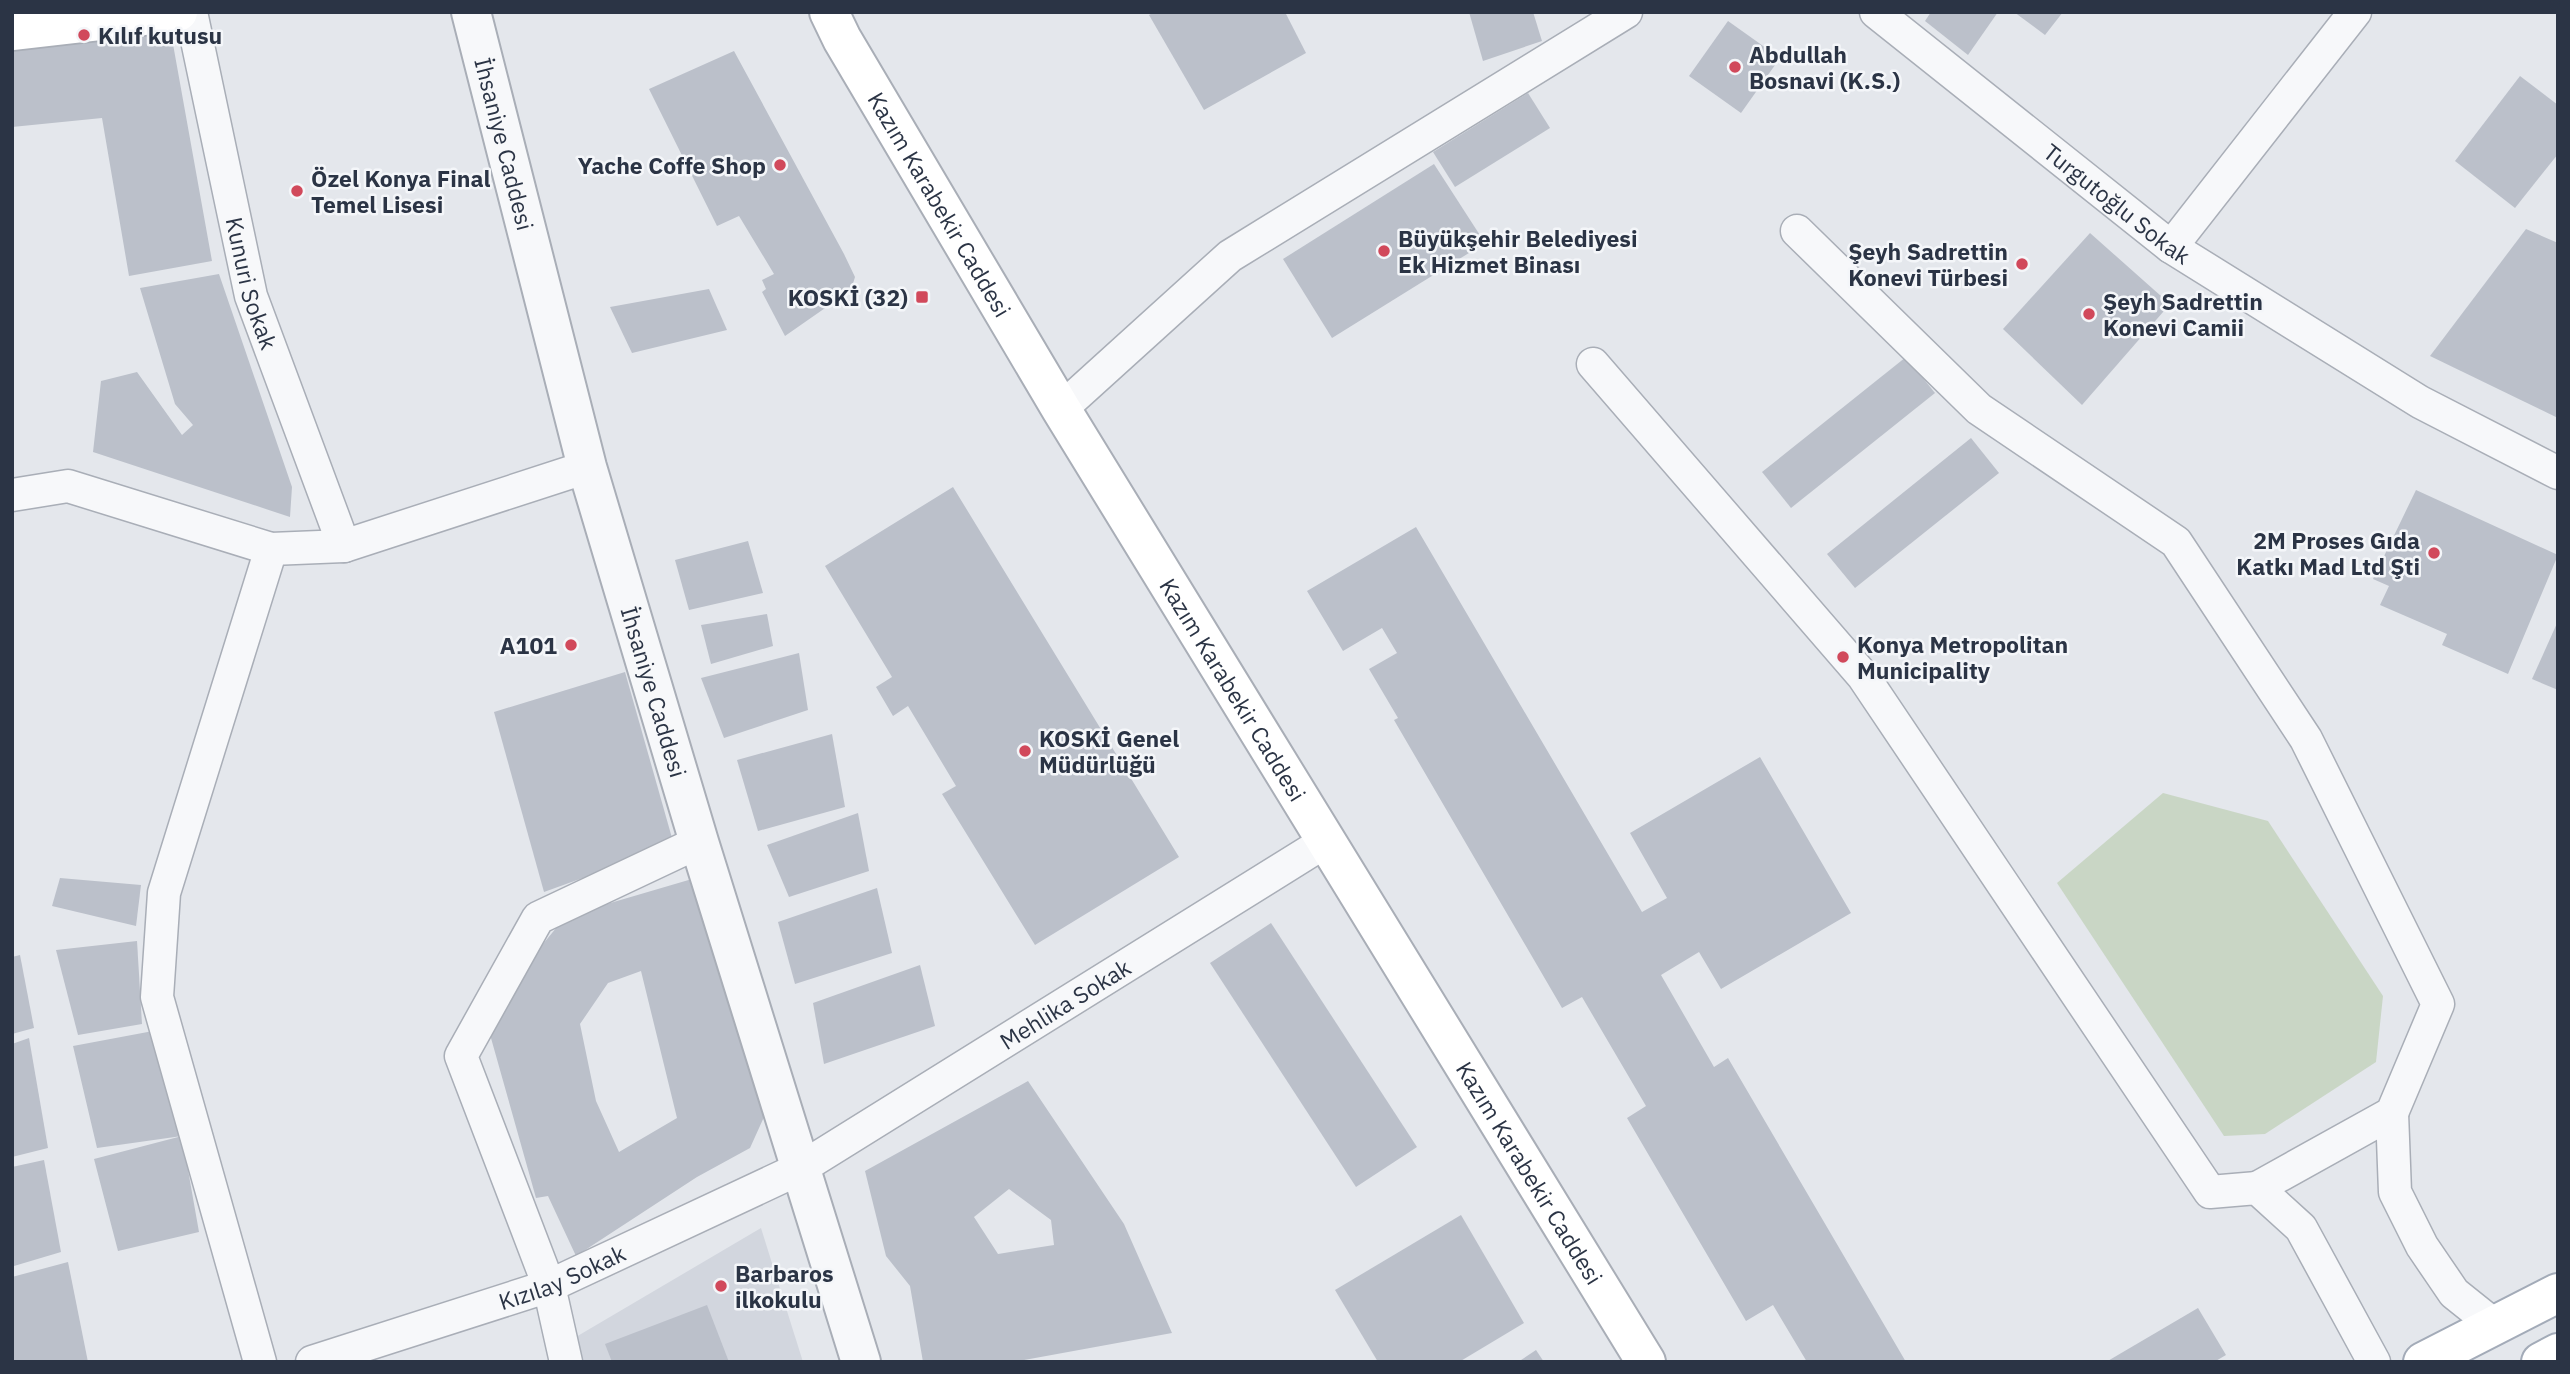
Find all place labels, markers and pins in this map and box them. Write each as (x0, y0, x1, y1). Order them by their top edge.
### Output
place label: Kılıf kutusu (98, 20, 222, 50)
marker: Kılıf kutusu (76, 27, 92, 43)
place label: Abdullah Bosnavi (K.S.) (1749, 39, 1900, 95)
marker: Abdullah Bosnavi (K.S.) (1727, 59, 1743, 75)
place label: Yache Coffe Shop (578, 150, 766, 180)
marker: Yache Coffe Shop (772, 157, 788, 173)
place label: Özel Konya Final Temel Lisesi (311, 163, 491, 219)
marker: Özel Konya Final Temel Lisesi (289, 183, 305, 199)
place label: Büyükşehir Belediyesi Ek Hizmet Binası (1398, 223, 1638, 279)
place label: Şeyh Sadrettin Konevi Türbesi (1848, 236, 2008, 292)
marker: Büyükşehir Belediyesi Ek Hizmet Binası (1376, 243, 1392, 259)
marker: Şeyh Sadrettin Konevi Türbesi (2014, 256, 2030, 272)
place label: KOSKİ (32) (788, 282, 908, 312)
place label: Şeyh Sadrettin Konevi Camii (2103, 286, 2263, 342)
marker: KOSKİ (32) (914, 289, 930, 305)
marker: Şeyh Sadrettin Konevi Camii (2081, 306, 2097, 322)
place label: 2M Proses Gıda Katkı Mad Ltd Şti (2236, 525, 2420, 581)
marker: 2M Proses Gıda Katkı Mad Ltd Şti (2426, 545, 2442, 561)
place label: Konya Metropolitan Municipality (1857, 629, 2068, 685)
place label: A101 (500, 630, 557, 660)
marker: A101 (563, 637, 579, 653)
marker: Konya Metropolitan Municipality (1835, 649, 1851, 665)
place label: KOSKİ Genel Müdürlüğü (1039, 723, 1179, 779)
marker: KOSKİ Genel Müdürlüğü (1017, 743, 1033, 759)
place label: Barbaros ilkokulu (735, 1258, 834, 1314)
marker: Barbaros ilkokulu (713, 1278, 729, 1294)

